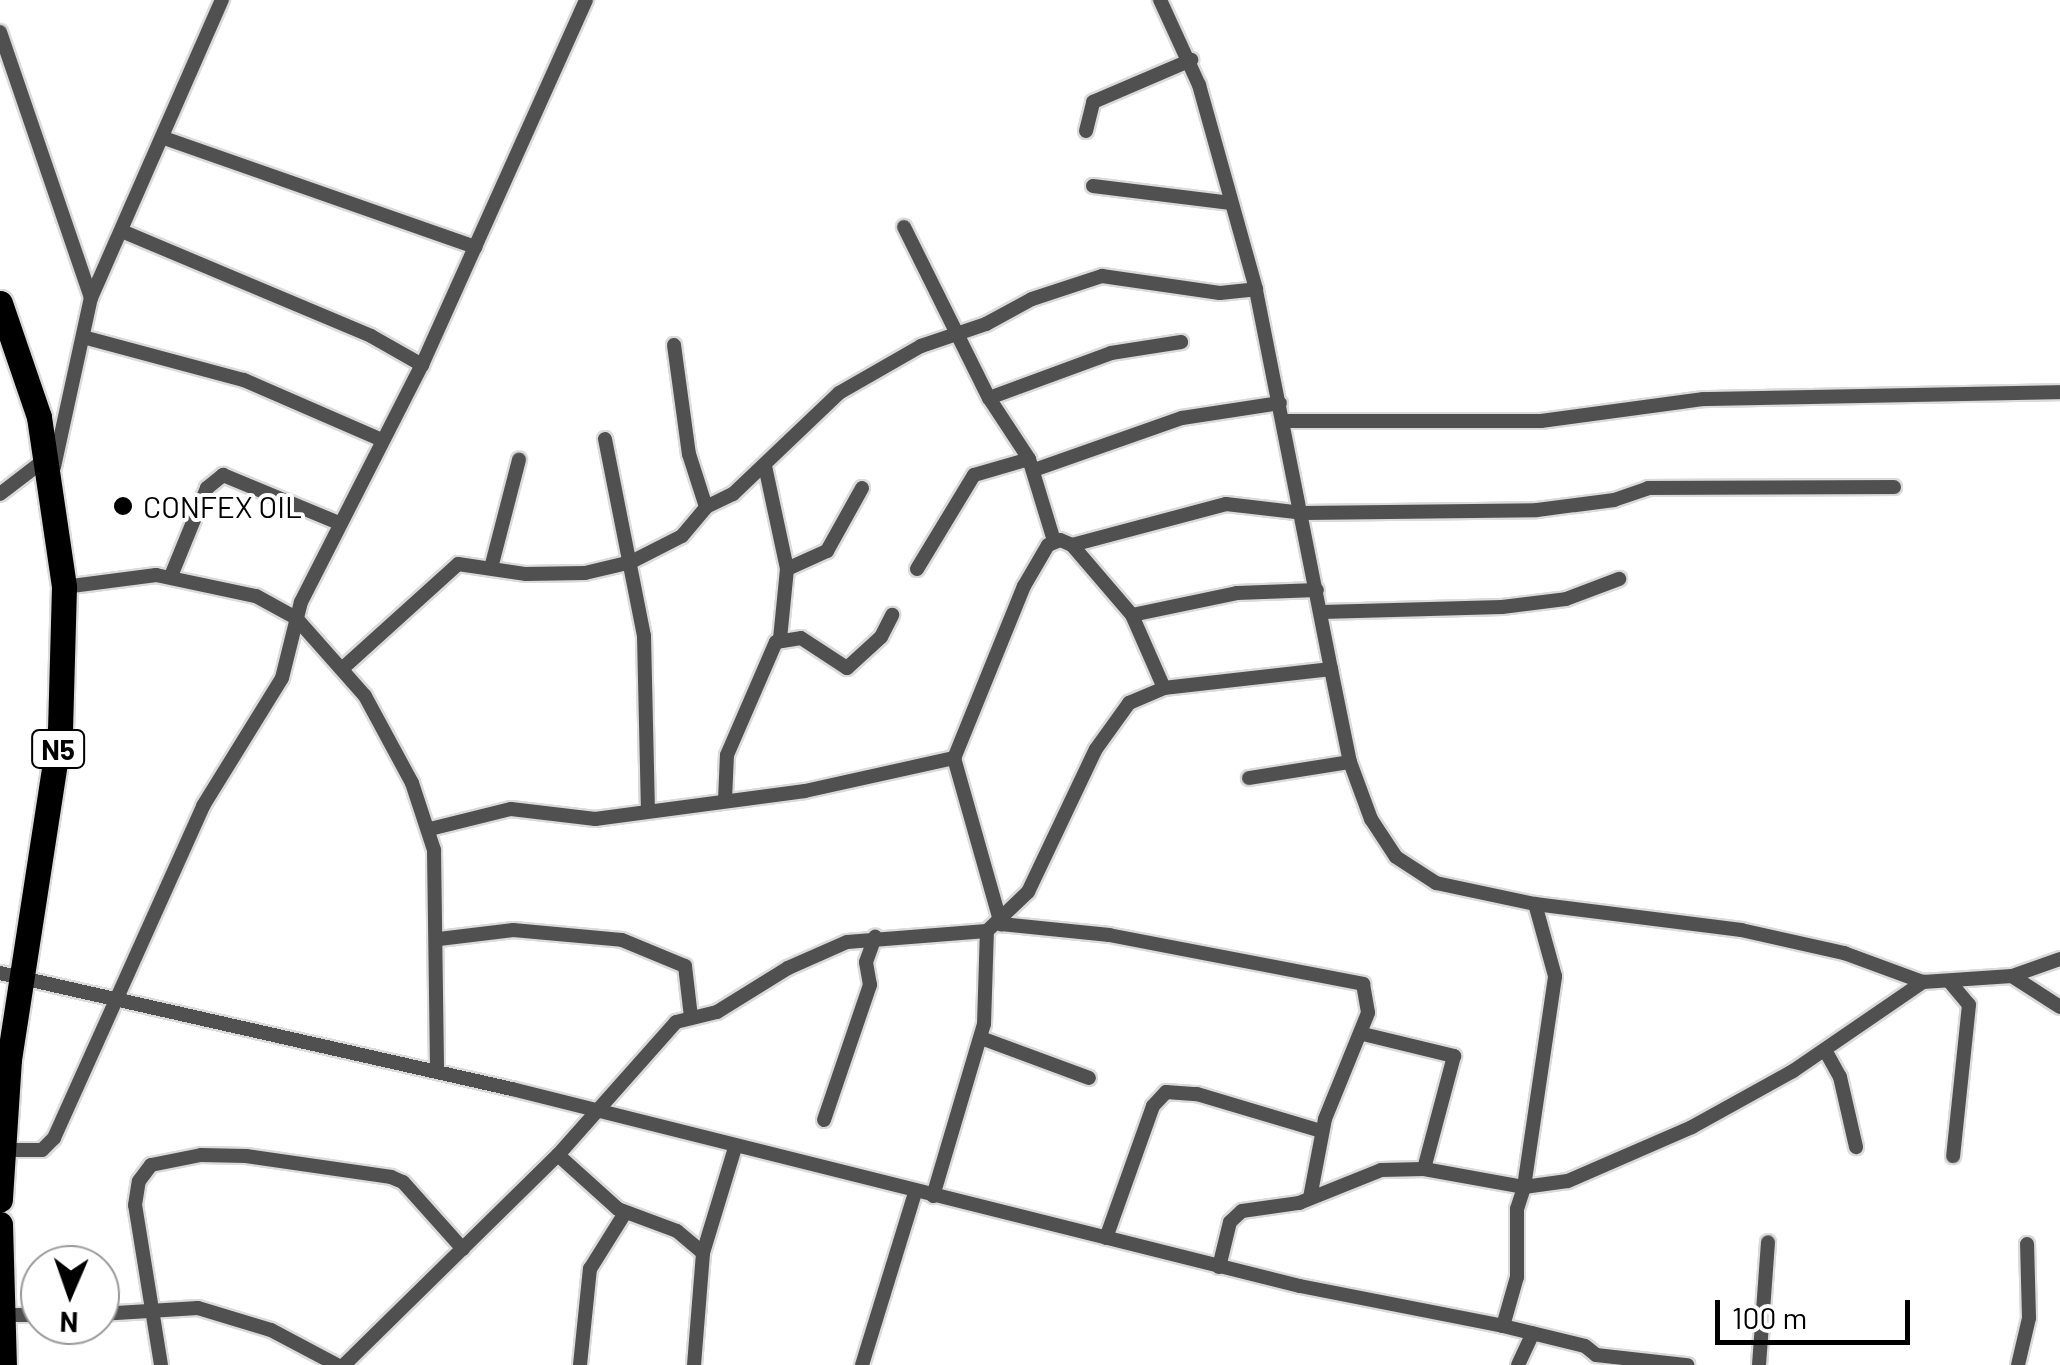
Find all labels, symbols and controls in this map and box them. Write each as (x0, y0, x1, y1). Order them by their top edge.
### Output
place label: CONFEX OIL (143, 488, 302, 524)
marker: CONFEX OIL (112, 495, 134, 517)
road number: N5 (30, 726, 86, 772)
north arrow (20, 1245, 120, 1345)
scale bar (1720, 1280, 1915, 1342)
text: 100 m (1732, 1299, 1807, 1335)
text: N (59, 1306, 79, 1340)

